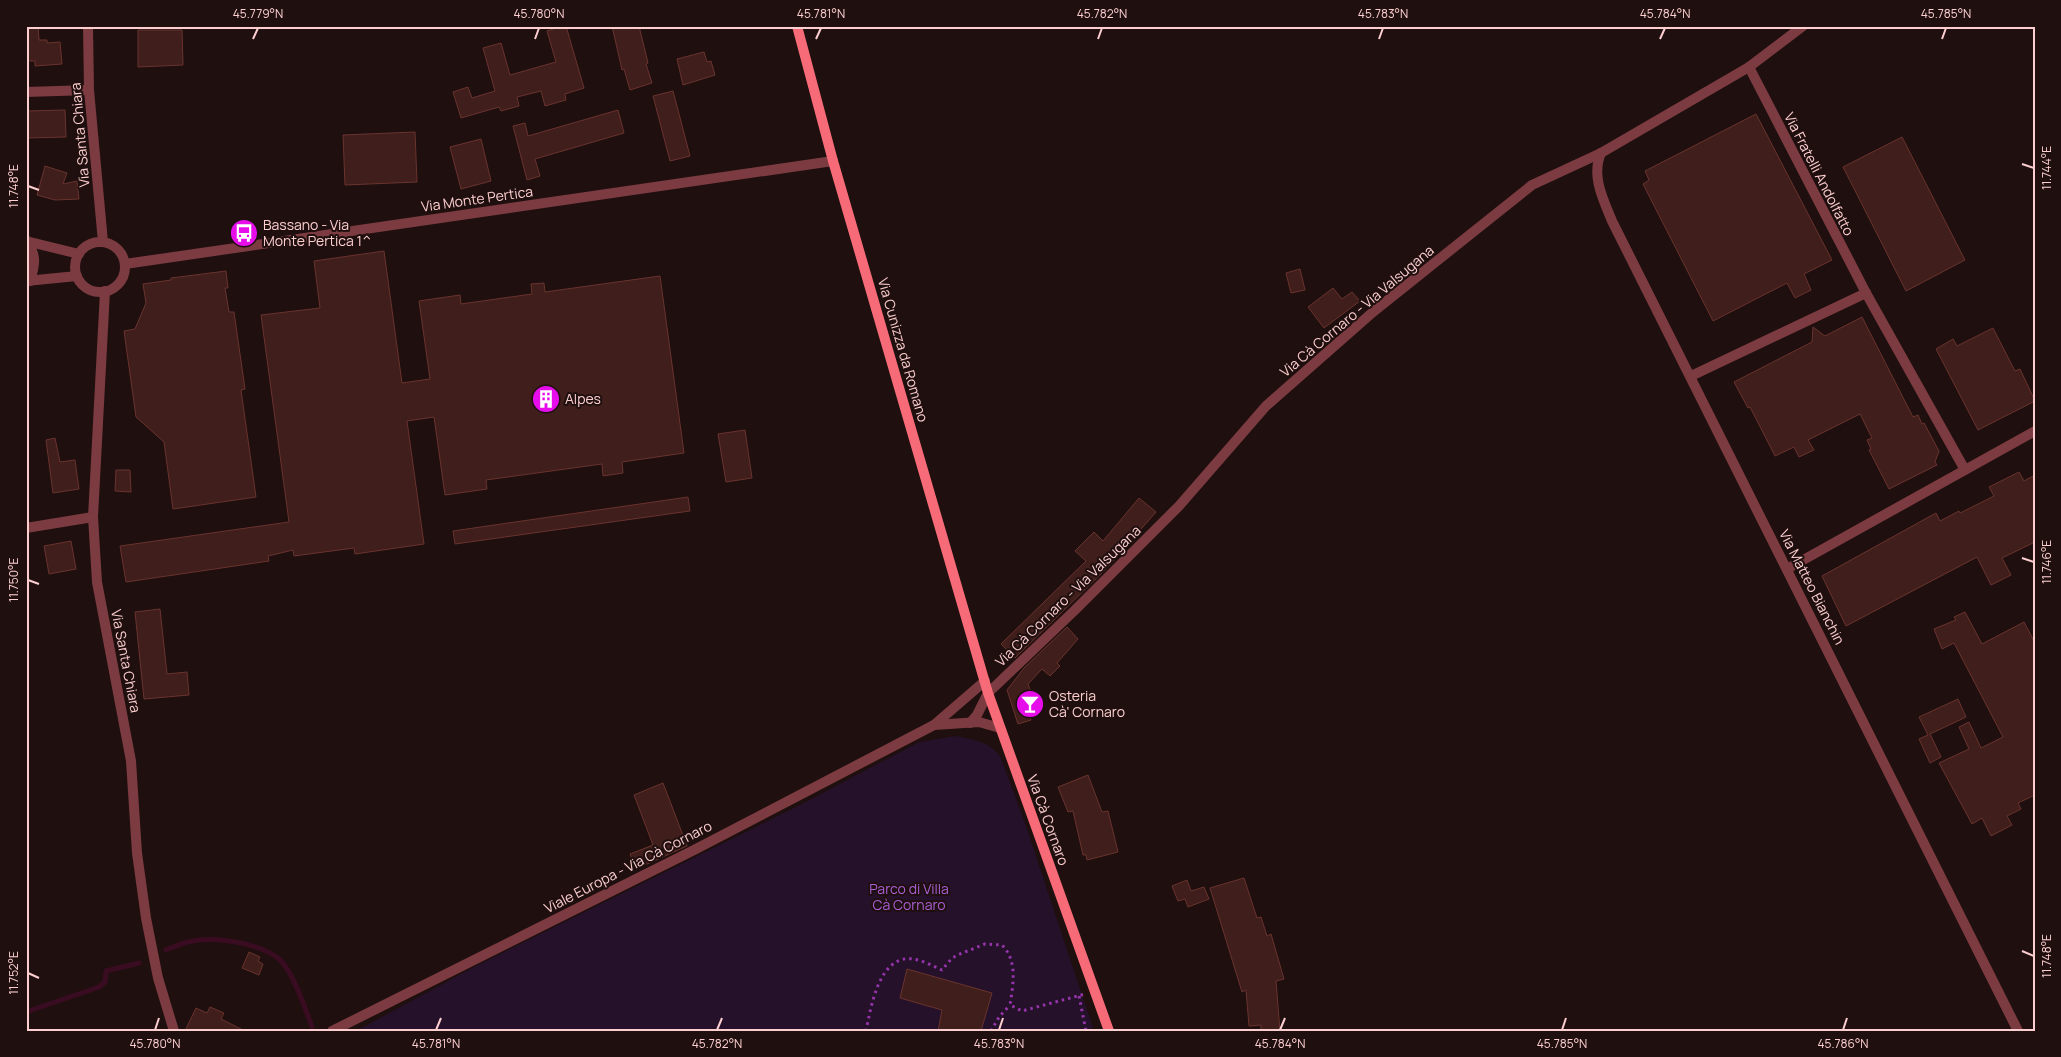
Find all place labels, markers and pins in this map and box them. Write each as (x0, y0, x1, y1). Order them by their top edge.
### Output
place label: Bassano - Via Monte Pertica 1^ (263, 215, 371, 250)
bus stop icon: Bassano - Via Monte Pertica 1^ (229, 218, 259, 248)
building icon: Alpes (531, 384, 561, 414)
place label: Alpes (565, 389, 601, 408)
place label: Osteria Cà' Cornaro (1049, 686, 1125, 721)
bar icon: Osteria Cà' Cornaro (1015, 689, 1045, 719)

